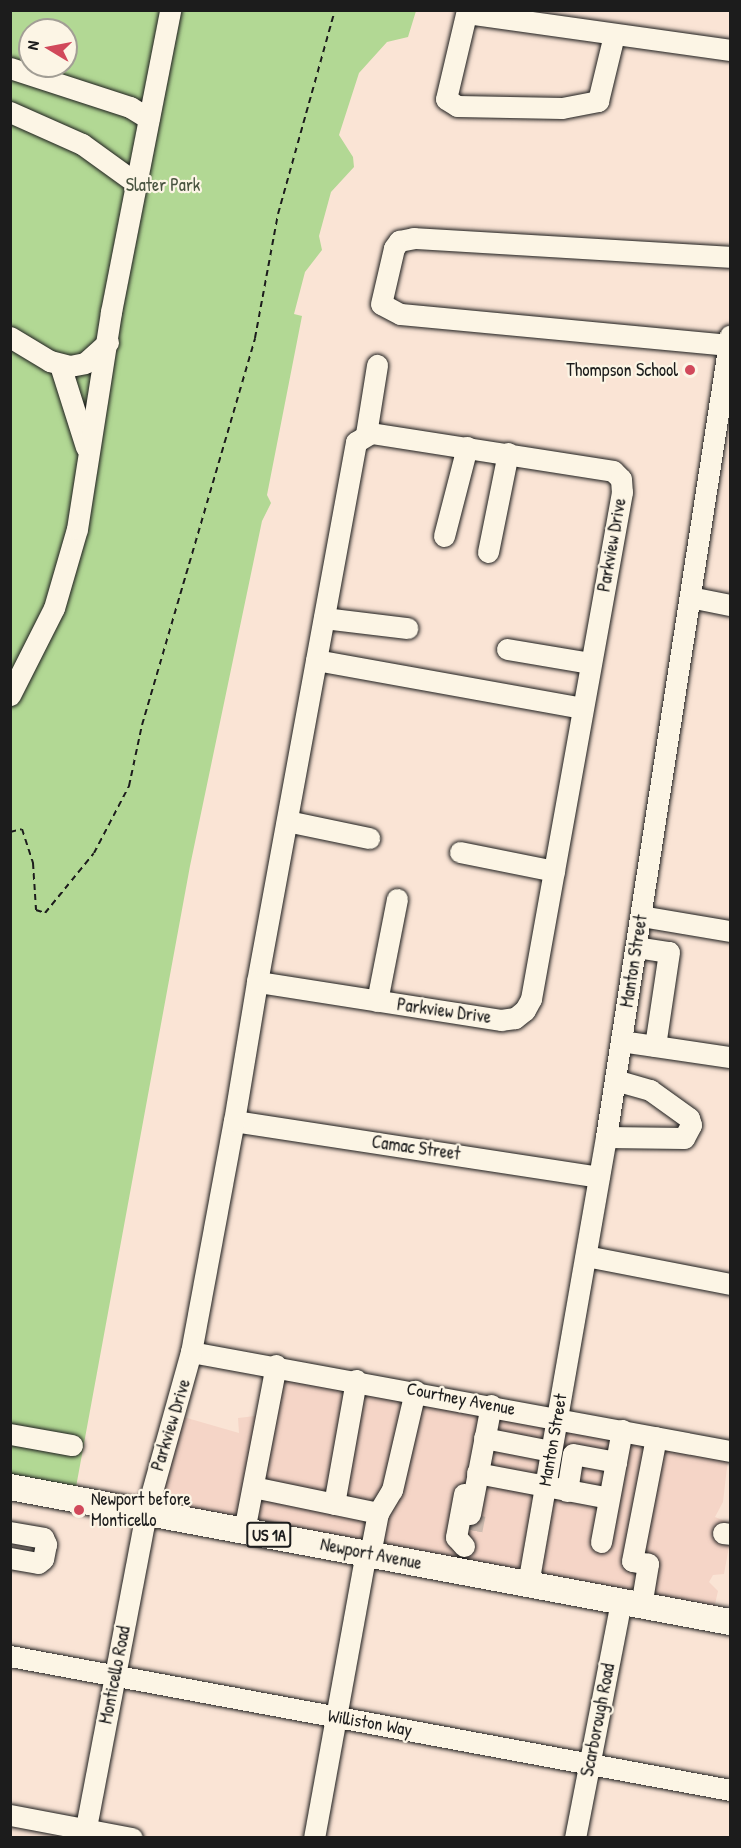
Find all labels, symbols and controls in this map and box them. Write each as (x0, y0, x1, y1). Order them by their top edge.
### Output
north arrow (18, 18, 78, 78)
text: N (21, 39, 44, 51)
park label: Slater Park (126, 174, 200, 196)
place label: Thompson School (566, 359, 678, 381)
marker: Thompson School (683, 363, 697, 377)
street label: Parkview Drive (593, 496, 631, 594)
street label: Manton Street (616, 913, 652, 1009)
street label: Parkview Drive (396, 994, 492, 1028)
street label: Camac Street (370, 1131, 462, 1165)
street label: Parkview Drive (147, 1376, 195, 1474)
street label: Courtney Avenue (405, 1378, 517, 1420)
street label: Manton Street (534, 1392, 572, 1488)
place label: Newport before Monticello (91, 1489, 191, 1532)
marker: Newport before Monticello (72, 1503, 86, 1517)
road number: US 1A (245, 1522, 293, 1548)
street label: Newport Avenue (318, 1534, 424, 1574)
street label: Monticello Road (95, 1624, 135, 1726)
street label: Scarborough Road (576, 1662, 620, 1778)
street label: Williston Way (326, 1705, 414, 1741)

